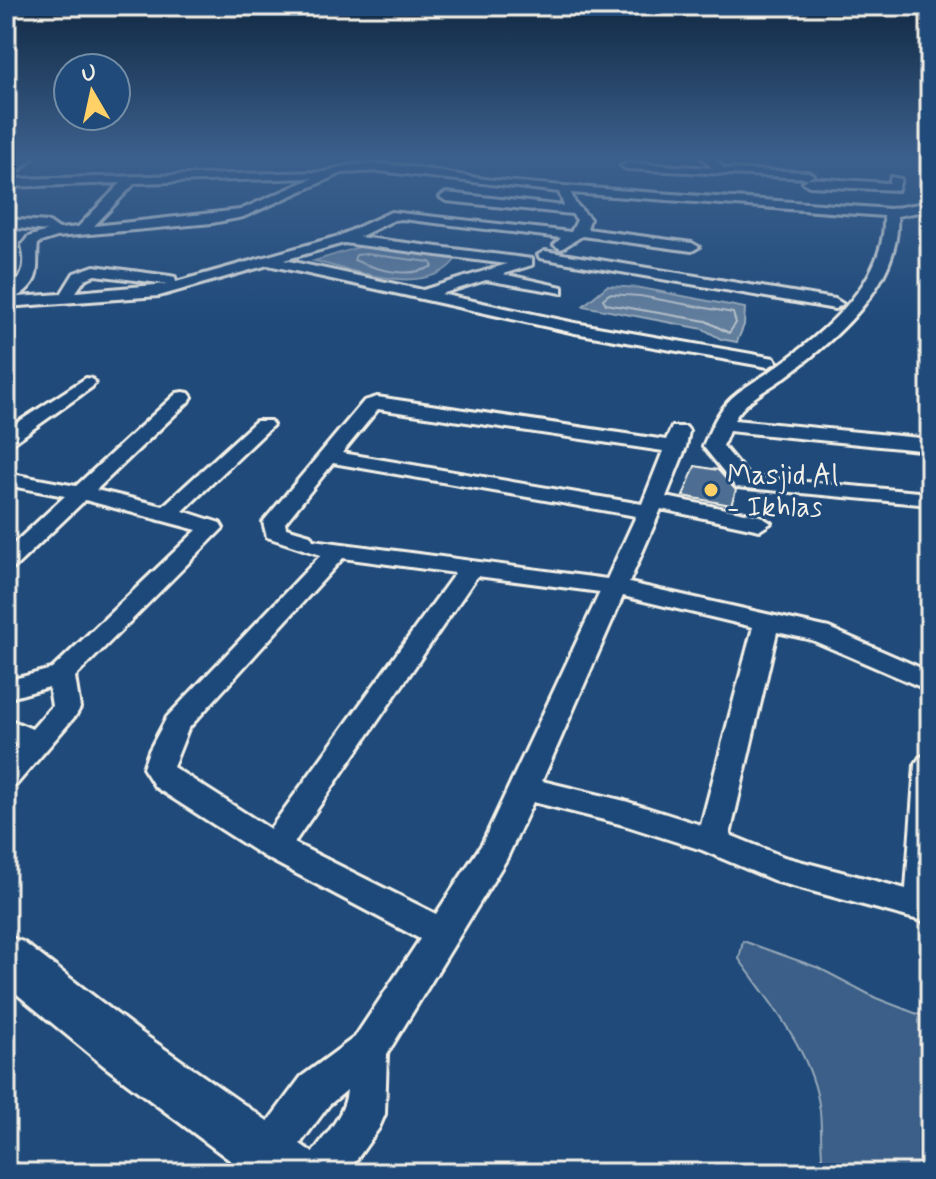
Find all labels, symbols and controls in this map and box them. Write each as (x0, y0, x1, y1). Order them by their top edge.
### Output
north arrow (52, 52, 132, 132)
text: U (80, 59, 98, 89)
place label: Masjid Al - Ikhlas (727, 458, 838, 527)
marker: Masjid Al - Ikhlas (702, 481, 720, 499)

